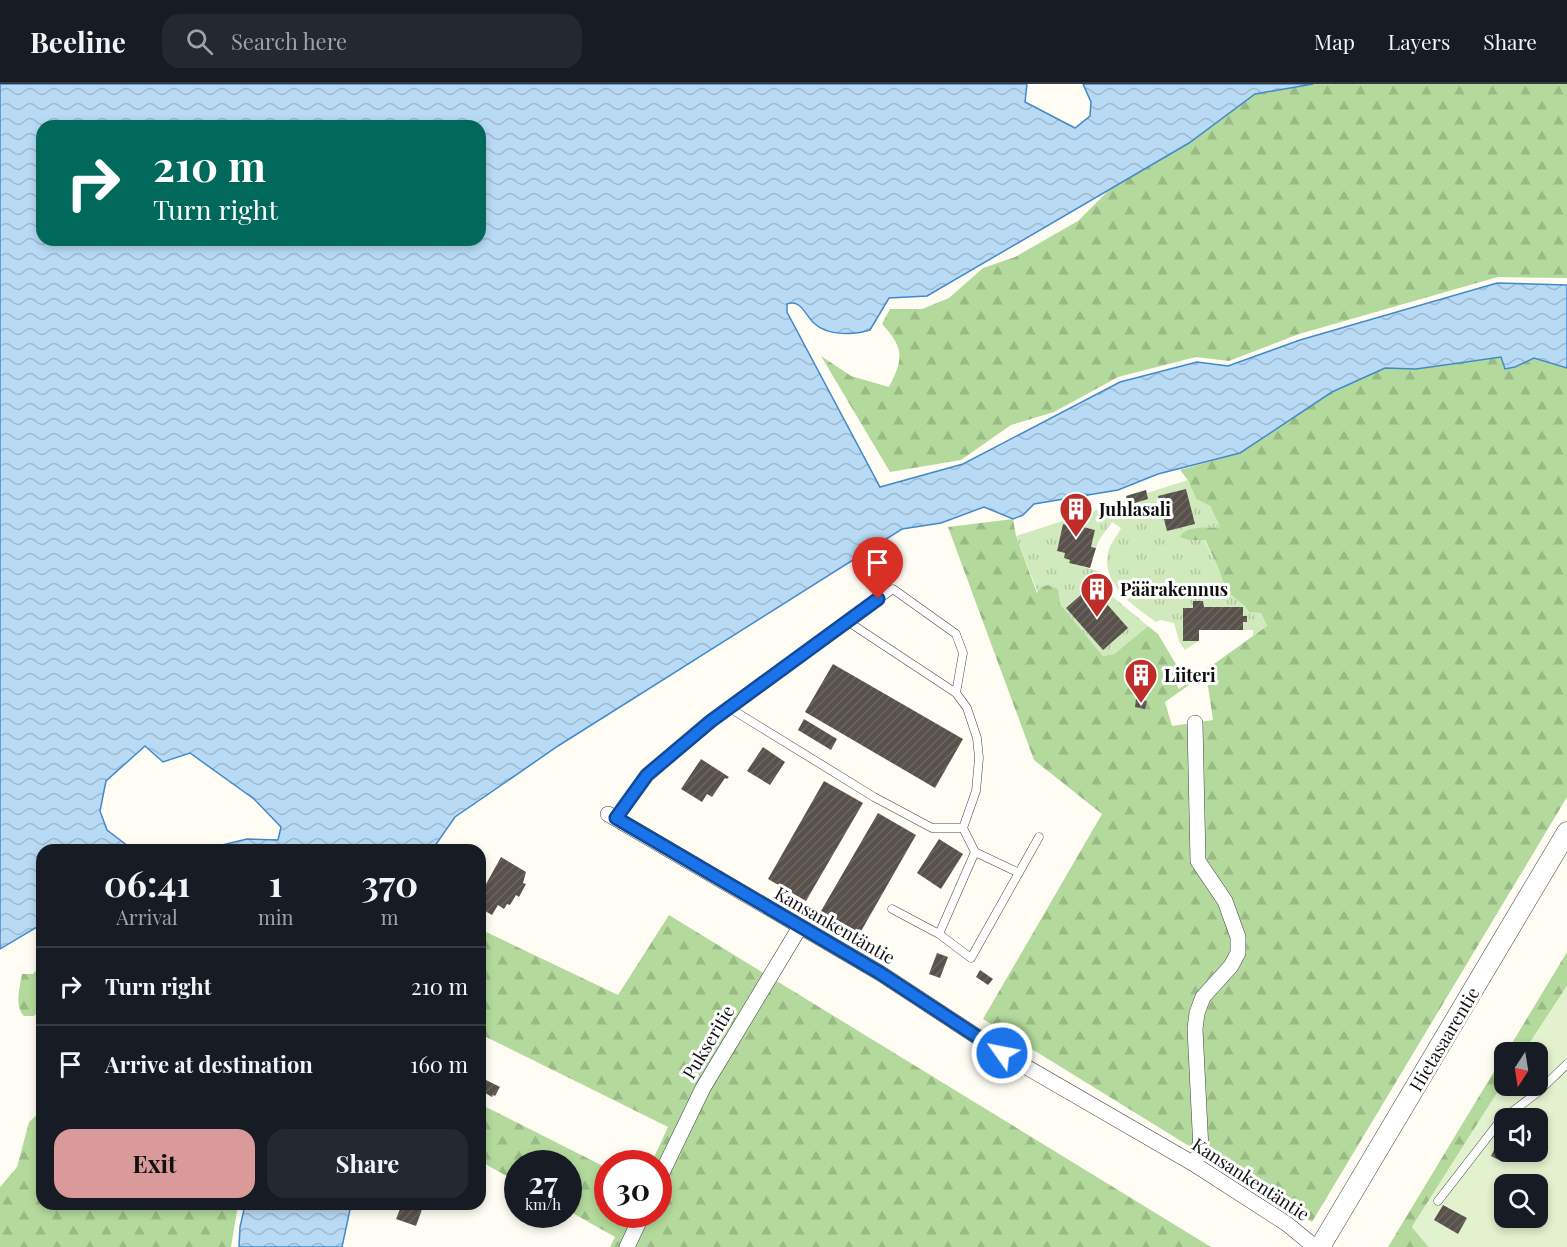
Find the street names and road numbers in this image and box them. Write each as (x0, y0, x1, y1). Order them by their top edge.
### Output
street label: Kansankentäntie (770, 881, 900, 969)
street label: Hietasaarentie (1403, 982, 1485, 1096)
street label: Pukseritie (677, 1001, 739, 1083)
street label: Kansankentäntie (1188, 1132, 1314, 1226)

